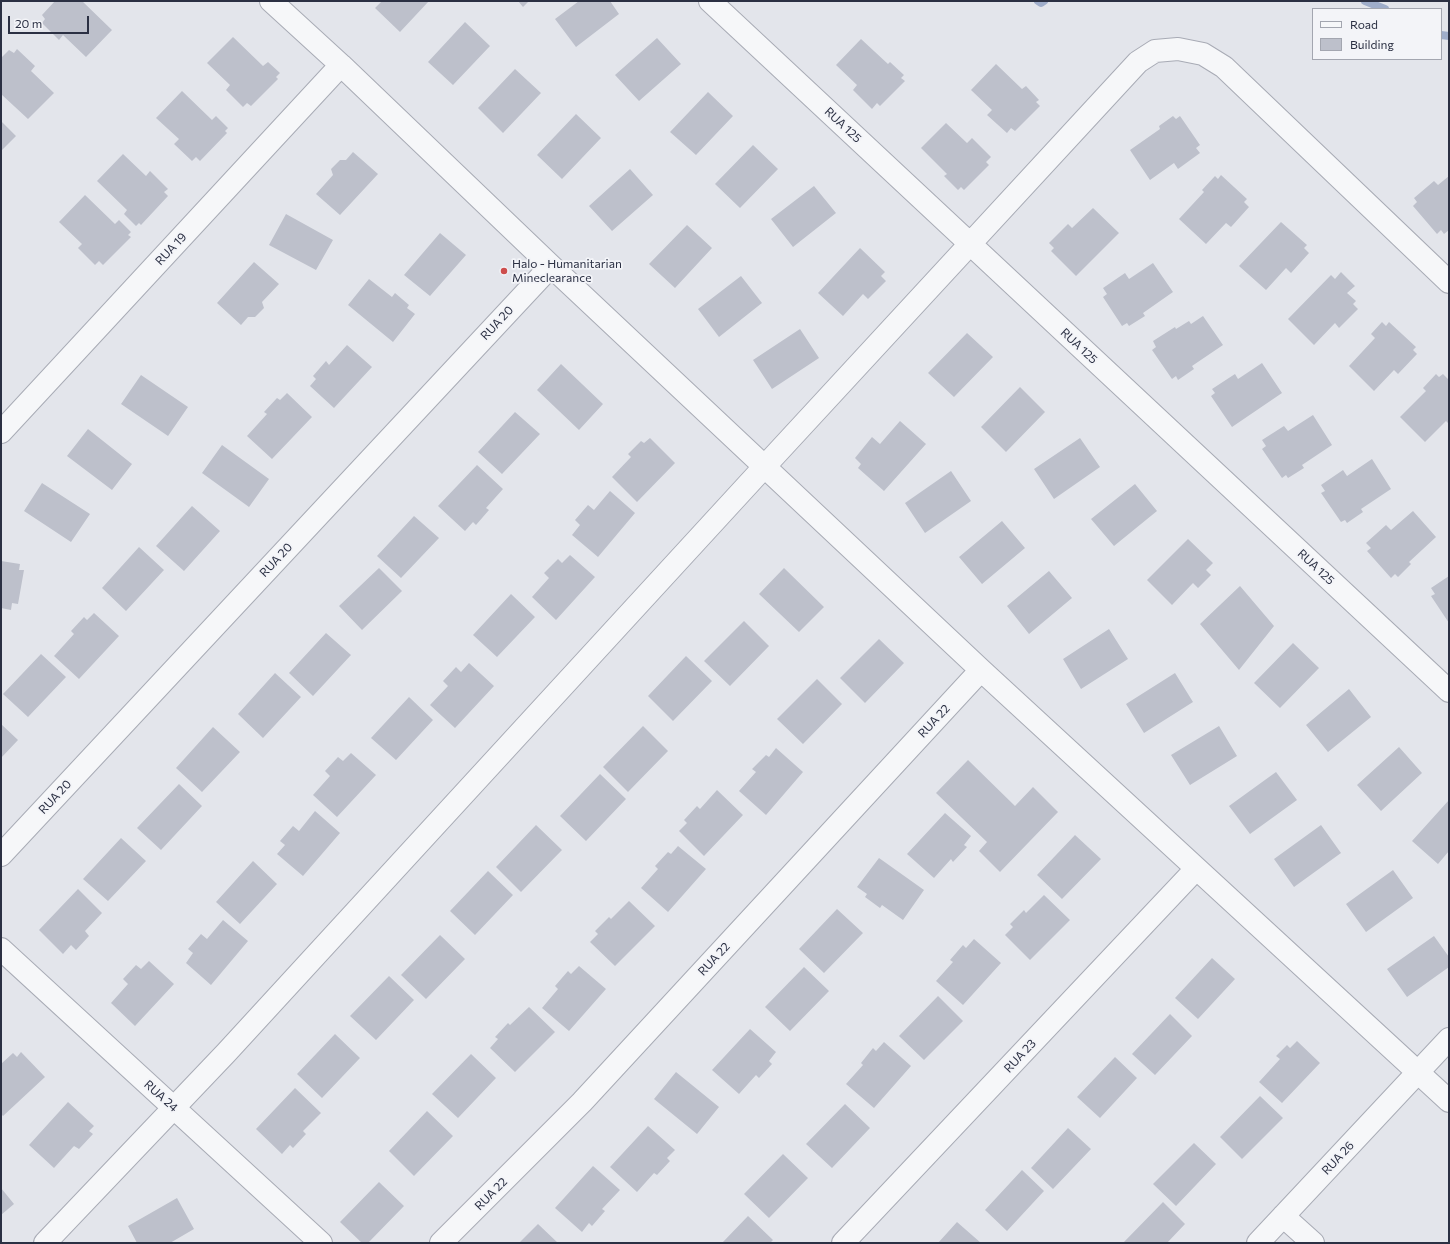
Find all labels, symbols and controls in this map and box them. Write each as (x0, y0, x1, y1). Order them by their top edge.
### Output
scale bar (10, 8, 91, 34)
legend (1312, 8, 1442, 60)
text: 20 m (15, 16, 42, 30)
text: Road (1350, 17, 1378, 31)
text: Building (1350, 37, 1394, 51)
street label: RUA 125 (821, 104, 865, 146)
street label: RUA 19 (152, 230, 190, 268)
place label: Halo - Humanitarian Mineclearance (512, 257, 622, 285)
marker: Halo - Humanitarian Mineclearance (499, 266, 509, 276)
street label: RUA 20 (478, 303, 516, 343)
street label: RUA 125 (1057, 325, 1101, 367)
street label: RUA 20 (257, 540, 295, 580)
street label: RUA 125 (1294, 546, 1338, 588)
street label: RUA 22 (915, 701, 953, 741)
street label: RUA 20 (36, 777, 74, 817)
street label: RUA 22 (695, 939, 733, 979)
street label: RUA 23 (1001, 1036, 1039, 1076)
street label: RUA 24 (141, 1077, 181, 1115)
street label: RUA 26 (1319, 1138, 1357, 1178)
street label: RUA 22 (472, 1175, 510, 1213)

